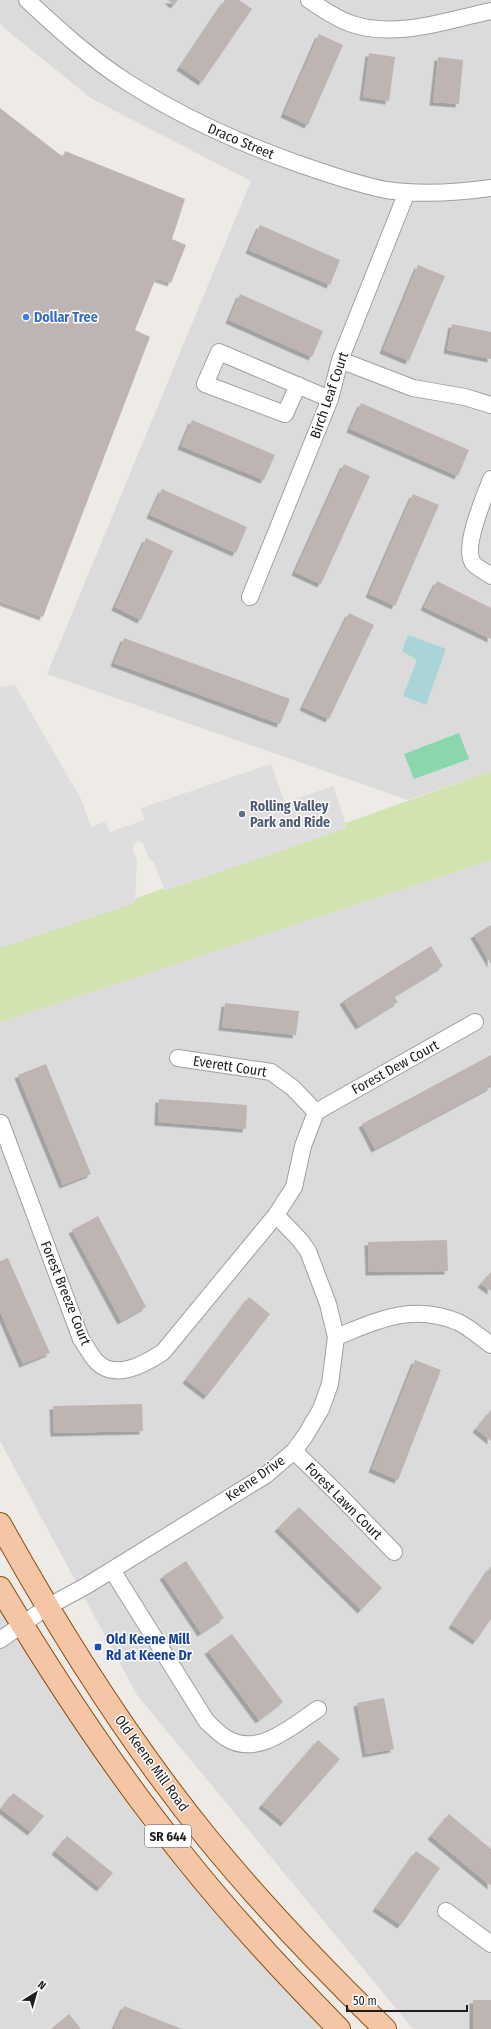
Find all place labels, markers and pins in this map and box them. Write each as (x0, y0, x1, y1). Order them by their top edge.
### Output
place label: Dollar Tree (34, 309, 98, 326)
marker: Dollar Tree (21, 312, 31, 322)
place label: Rolling Valley Park and Ride (250, 798, 330, 831)
marker: Rolling Valley Park and Ride (237, 809, 247, 819)
place label: Old Keene Mill Rd at Keene Dr (106, 1631, 193, 1664)
marker: Old Keene Mill Rd at Keene Dr (93, 1642, 103, 1652)

